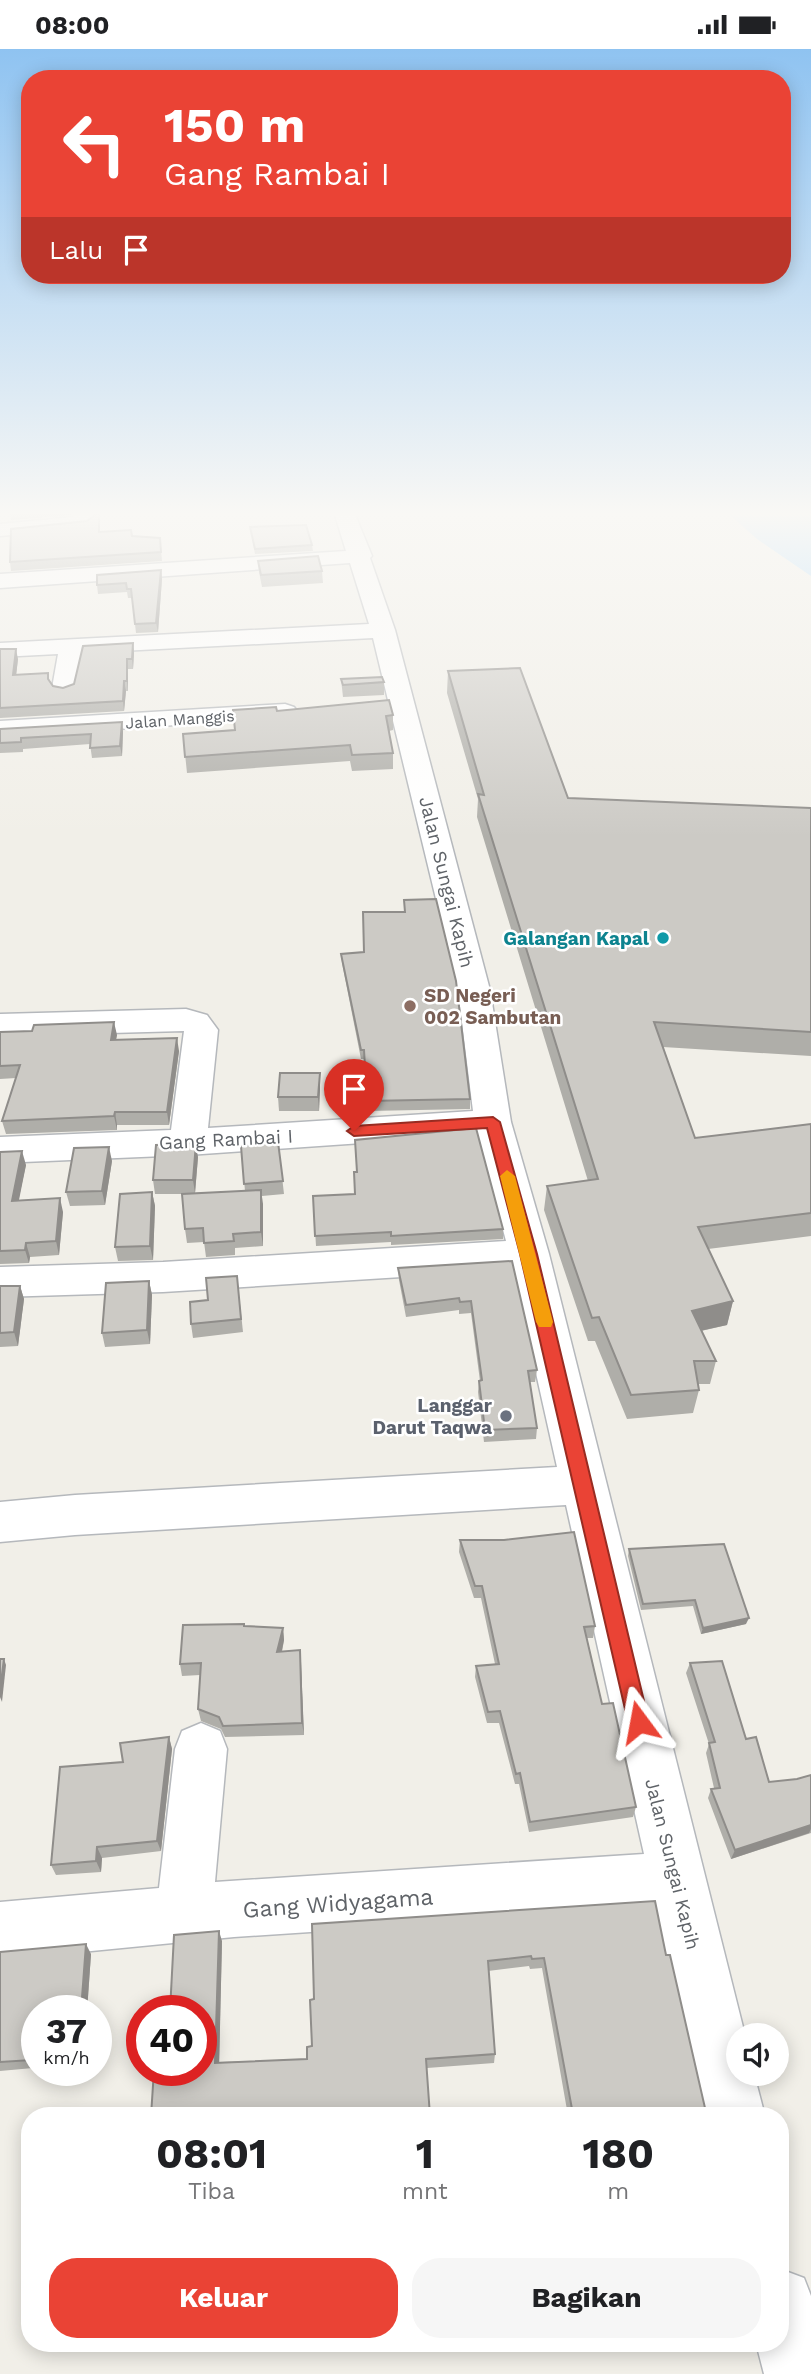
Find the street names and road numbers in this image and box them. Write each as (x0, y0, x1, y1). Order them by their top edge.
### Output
street label: Jalan Manggis (125, 706, 235, 733)
street label: Jalan Sungai Kapih (414, 794, 479, 970)
street label: Gang Rambai I (158, 1125, 294, 1154)
street label: Jalan Sungai Kapih (640, 1776, 705, 1952)
street label: Gang Widyagama (242, 1883, 434, 1924)

